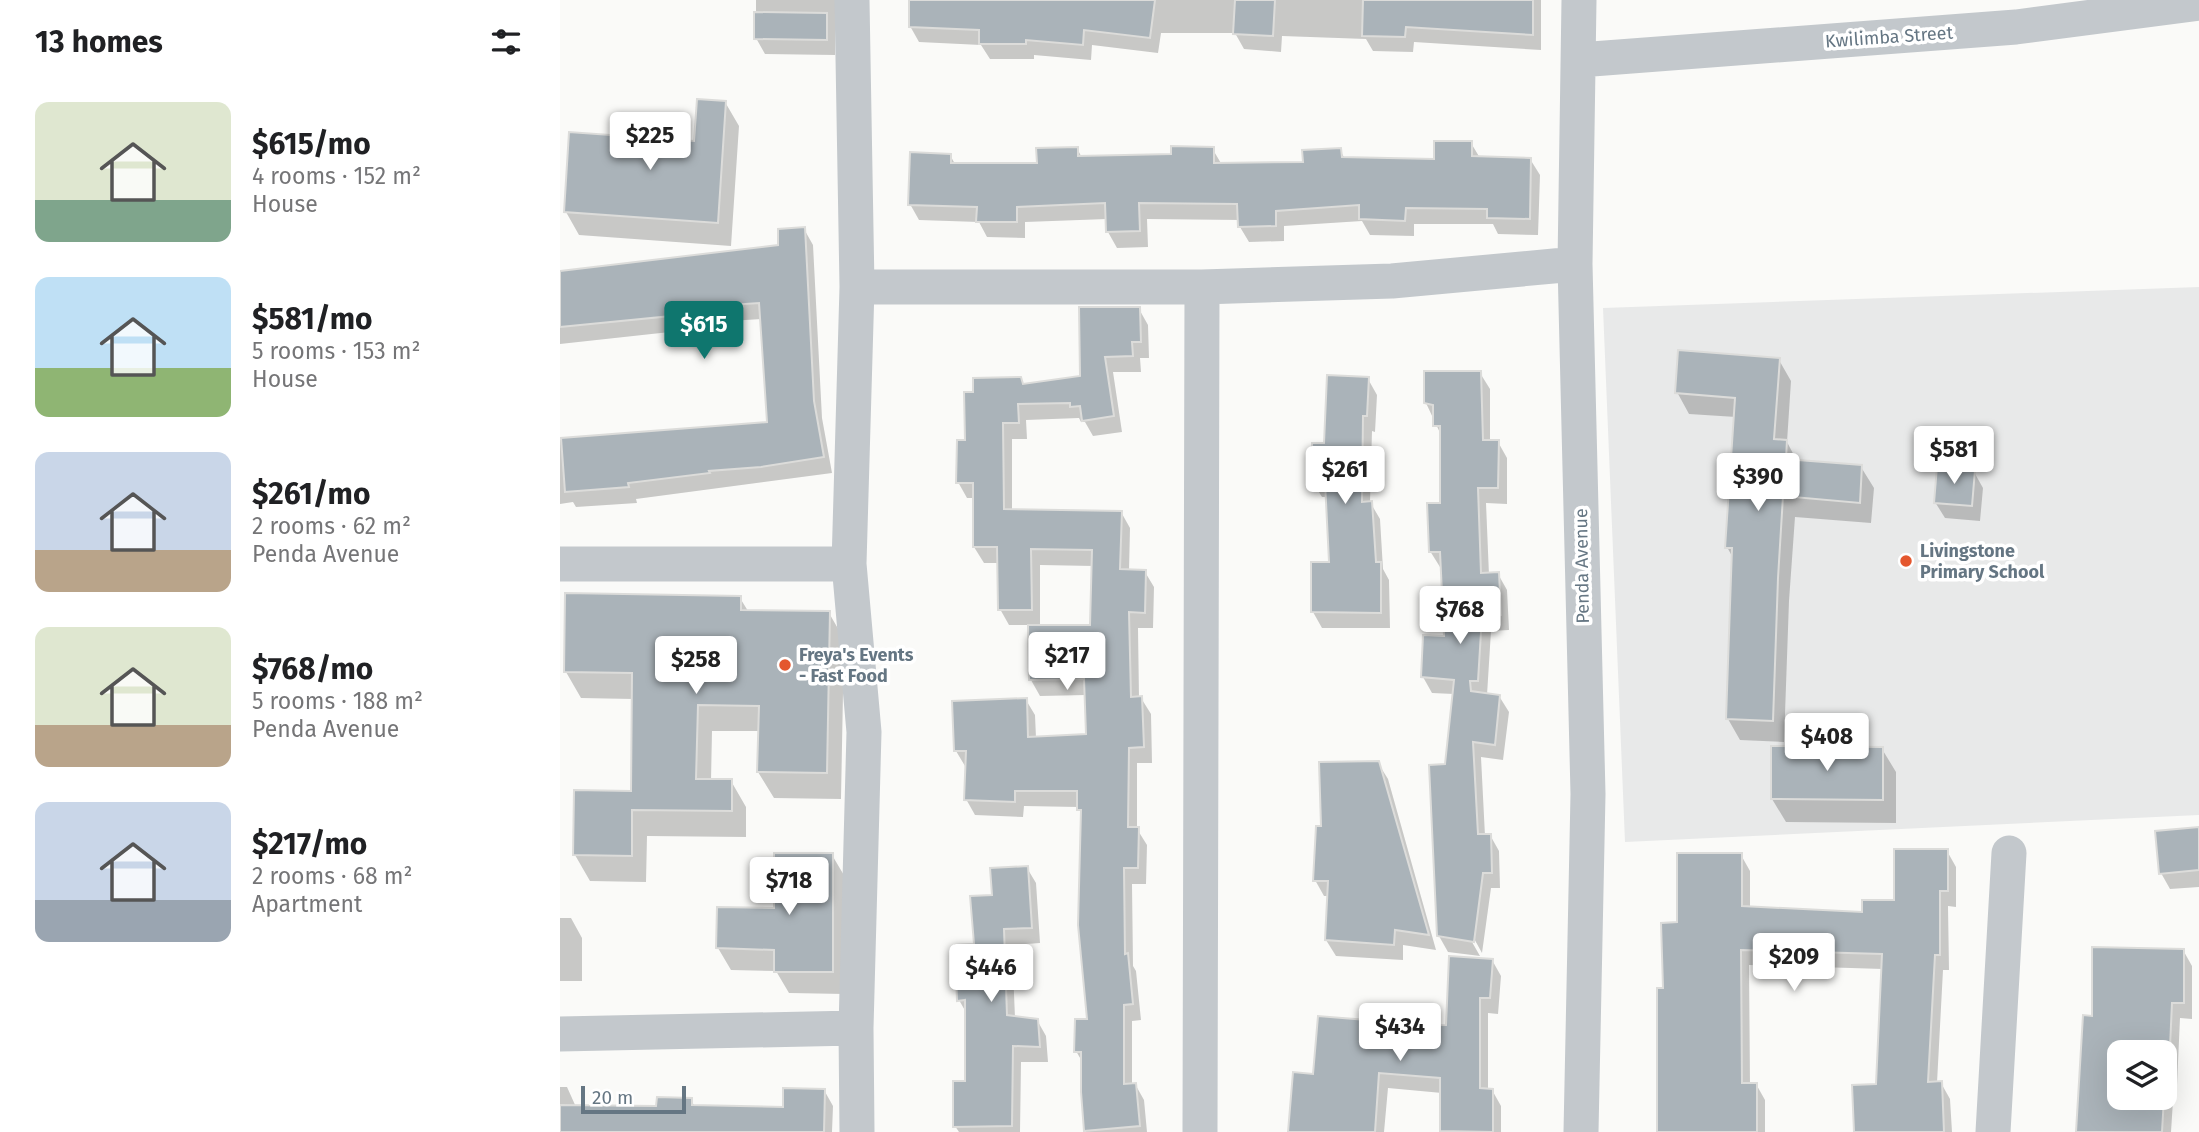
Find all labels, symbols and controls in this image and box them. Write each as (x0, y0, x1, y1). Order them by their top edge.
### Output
street label: Kwilimba Street (1824, 22, 1954, 52)
icon: filters (487, 23, 525, 61)
text: 13 homes (35, 24, 163, 60)
pin: $225 (609, 113, 691, 172)
text: $225 (626, 121, 674, 149)
text: $615/mo (252, 126, 371, 162)
icon: home (91, 130, 175, 214)
text: 4 rooms · 152 m² (252, 162, 421, 190)
text: House (252, 190, 318, 218)
text: $581/mo (252, 301, 373, 337)
pin: $615 (663, 302, 745, 361)
icon: home (91, 305, 175, 389)
text: $615 (680, 310, 728, 338)
text: 5 rooms · 153 m² (252, 337, 421, 365)
text: House (252, 365, 318, 393)
pin: $581 (1913, 426, 1995, 486)
text: $581 (1930, 435, 1978, 463)
pin: $261 (1304, 447, 1386, 506)
pin: $390 (1717, 454, 1799, 513)
text: $261 (1322, 455, 1368, 483)
text: $390 (1733, 462, 1783, 490)
text: $261/mo (252, 476, 370, 512)
icon: home (91, 480, 175, 564)
street label: Penda Avenue (1570, 508, 1594, 624)
text: 2 rooms · 62 m² (252, 512, 411, 540)
text: Penda Avenue (252, 540, 399, 568)
place label: Livingstone Primary School (1920, 540, 2045, 583)
marker: Livingstone Primary School (1898, 553, 1914, 569)
pin: $768 (1419, 586, 1501, 646)
text: $768 (1436, 595, 1484, 623)
pin: $217 (1026, 632, 1108, 692)
pin: $258 (655, 636, 737, 696)
text: $217 (1044, 641, 1090, 669)
place label: Freya's Events - Fast Food (799, 644, 914, 687)
text: $258 (671, 645, 721, 673)
text: $768/mo (252, 651, 373, 687)
icon: home (91, 655, 175, 739)
marker: Freya's Events - Fast Food (777, 657, 793, 673)
text: 5 rooms · 188 m² (252, 687, 423, 715)
pin: $408 (1786, 714, 1868, 773)
text: Penda Avenue (252, 715, 399, 743)
text: $408 (1801, 722, 1853, 750)
text: $217/mo (252, 826, 367, 862)
icon: home (91, 830, 175, 914)
pin: $718 (748, 858, 830, 917)
text: 2 rooms · 68 m² (252, 862, 413, 890)
text: $718 (766, 866, 812, 894)
text: Apartment (252, 890, 362, 918)
pin: $209 (1753, 934, 1835, 993)
text: $209 (1769, 942, 1819, 970)
pin: $446 (950, 944, 1032, 1004)
text: $446 (965, 953, 1017, 981)
pin: $434 (1359, 1004, 1441, 1063)
text: $434 (1375, 1012, 1425, 1040)
map controls (2107, 1040, 2177, 1110)
button: layers (2107, 1040, 2177, 1110)
scale bar (581, 1083, 686, 1115)
text: 20 m (592, 1086, 633, 1109)

